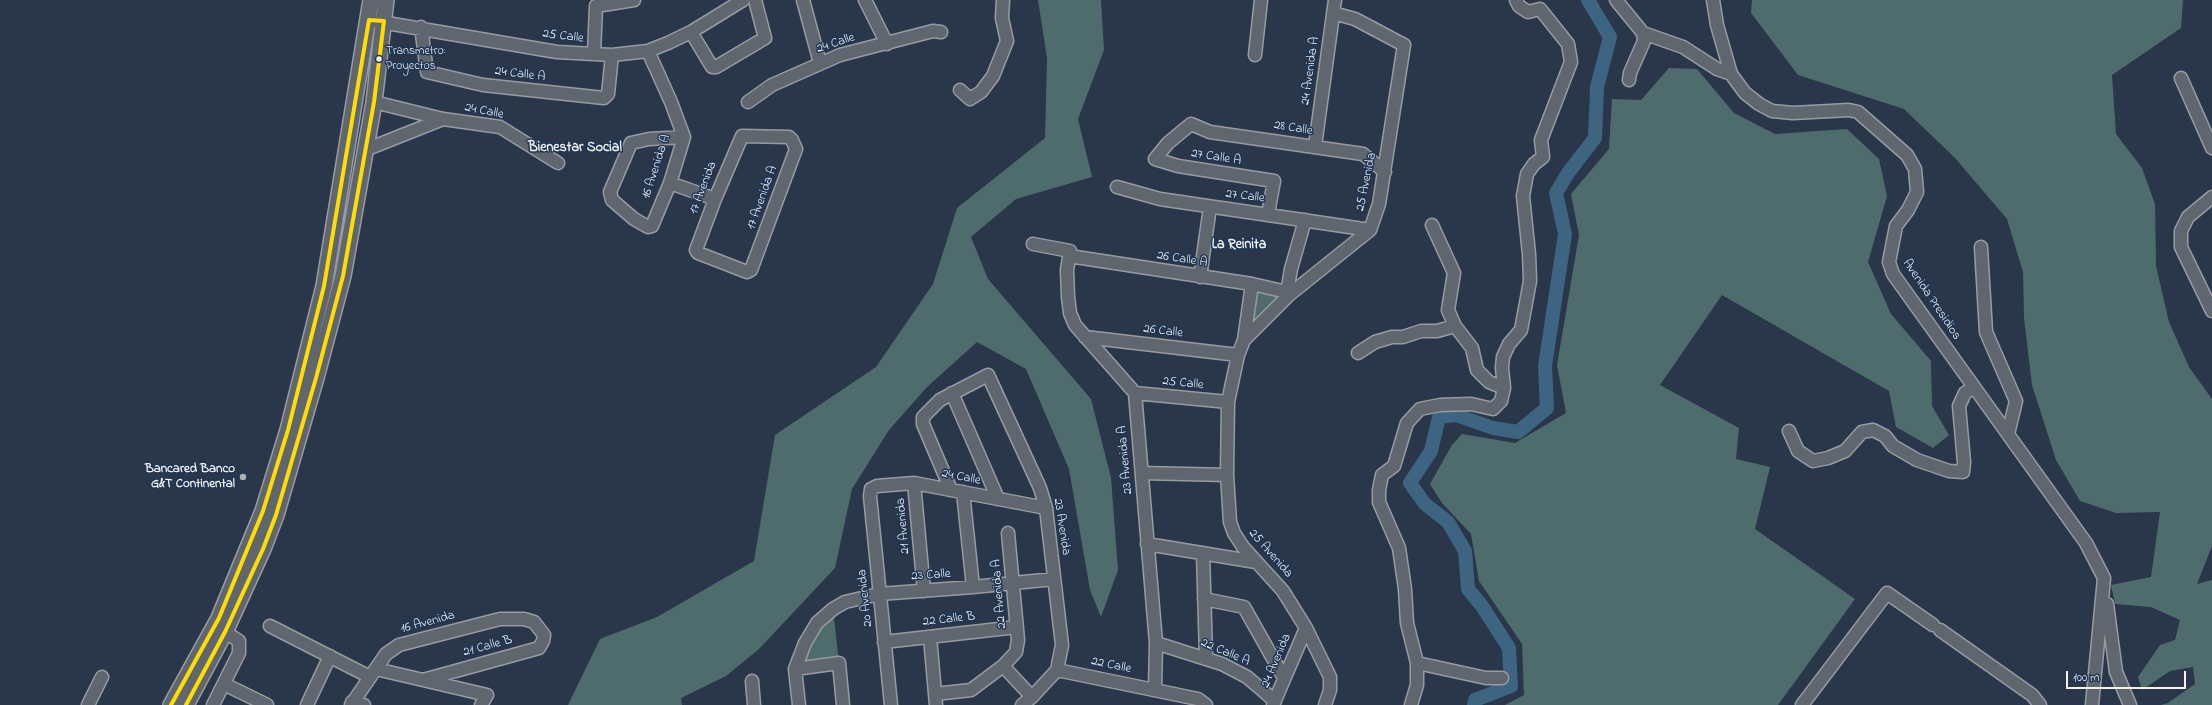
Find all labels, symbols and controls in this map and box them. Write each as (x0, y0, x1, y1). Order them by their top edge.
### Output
street label: 25 Calle (541, 27, 585, 47)
street label: 24 Calle (815, 30, 857, 58)
street label: 24 Avenida A (1298, 36, 1324, 106)
place label: Transmetro: Proyectos (386, 45, 445, 73)
marker: Transmetro: Proyectos (374, 54, 384, 64)
street label: 24 Calle A (494, 64, 546, 86)
street label: 24 Calle (463, 101, 505, 123)
street label: 28 Calle (1273, 118, 1313, 140)
street label: 16 Avenida A (639, 133, 675, 201)
district label: Bienestar Social (528, 141, 622, 157)
street label: 27 Calle A (1190, 146, 1242, 170)
street label: 25 Avenida (1353, 151, 1381, 213)
street label: 17 Avenida (687, 160, 721, 216)
street label: 17 Avenida A (744, 164, 782, 232)
street label: 27 Calle (1224, 187, 1266, 207)
district label: La Reinita (1212, 238, 1266, 254)
street label: 26 Calle A (1156, 248, 1208, 272)
street label: Avenida Presidios (1898, 257, 1964, 343)
street label: 26 Calle (1142, 322, 1184, 342)
street label: 25 Calle (1162, 374, 1204, 394)
street label: 23 Avenida A (1115, 425, 1137, 495)
place label: Bancared Banco G&T Continental (145, 462, 235, 493)
street label: 24 Calle (940, 467, 982, 489)
marker: Bancared Banco G&T Continental (238, 472, 248, 482)
street label: 21 Avenida (894, 497, 914, 555)
street label: 23 Avenida (1049, 497, 1073, 557)
street label: 25 Avenida (1245, 526, 1295, 582)
street label: 22 Avenida A (989, 559, 1011, 629)
street label: 23 Calle (911, 567, 951, 585)
street label: 20 Avenida (855, 569, 877, 627)
street label: 16 Avenida (399, 608, 457, 638)
street label: 22 Calle B (922, 609, 976, 631)
street label: 24 Avenida (1259, 632, 1295, 690)
street label: 21 Calle B (462, 633, 514, 661)
street label: 22 Calle A (1198, 636, 1252, 670)
street label: 22 Calle (1090, 654, 1132, 678)
scale bar (2068, 663, 2188, 689)
text: 100 m (2073, 669, 2100, 687)

